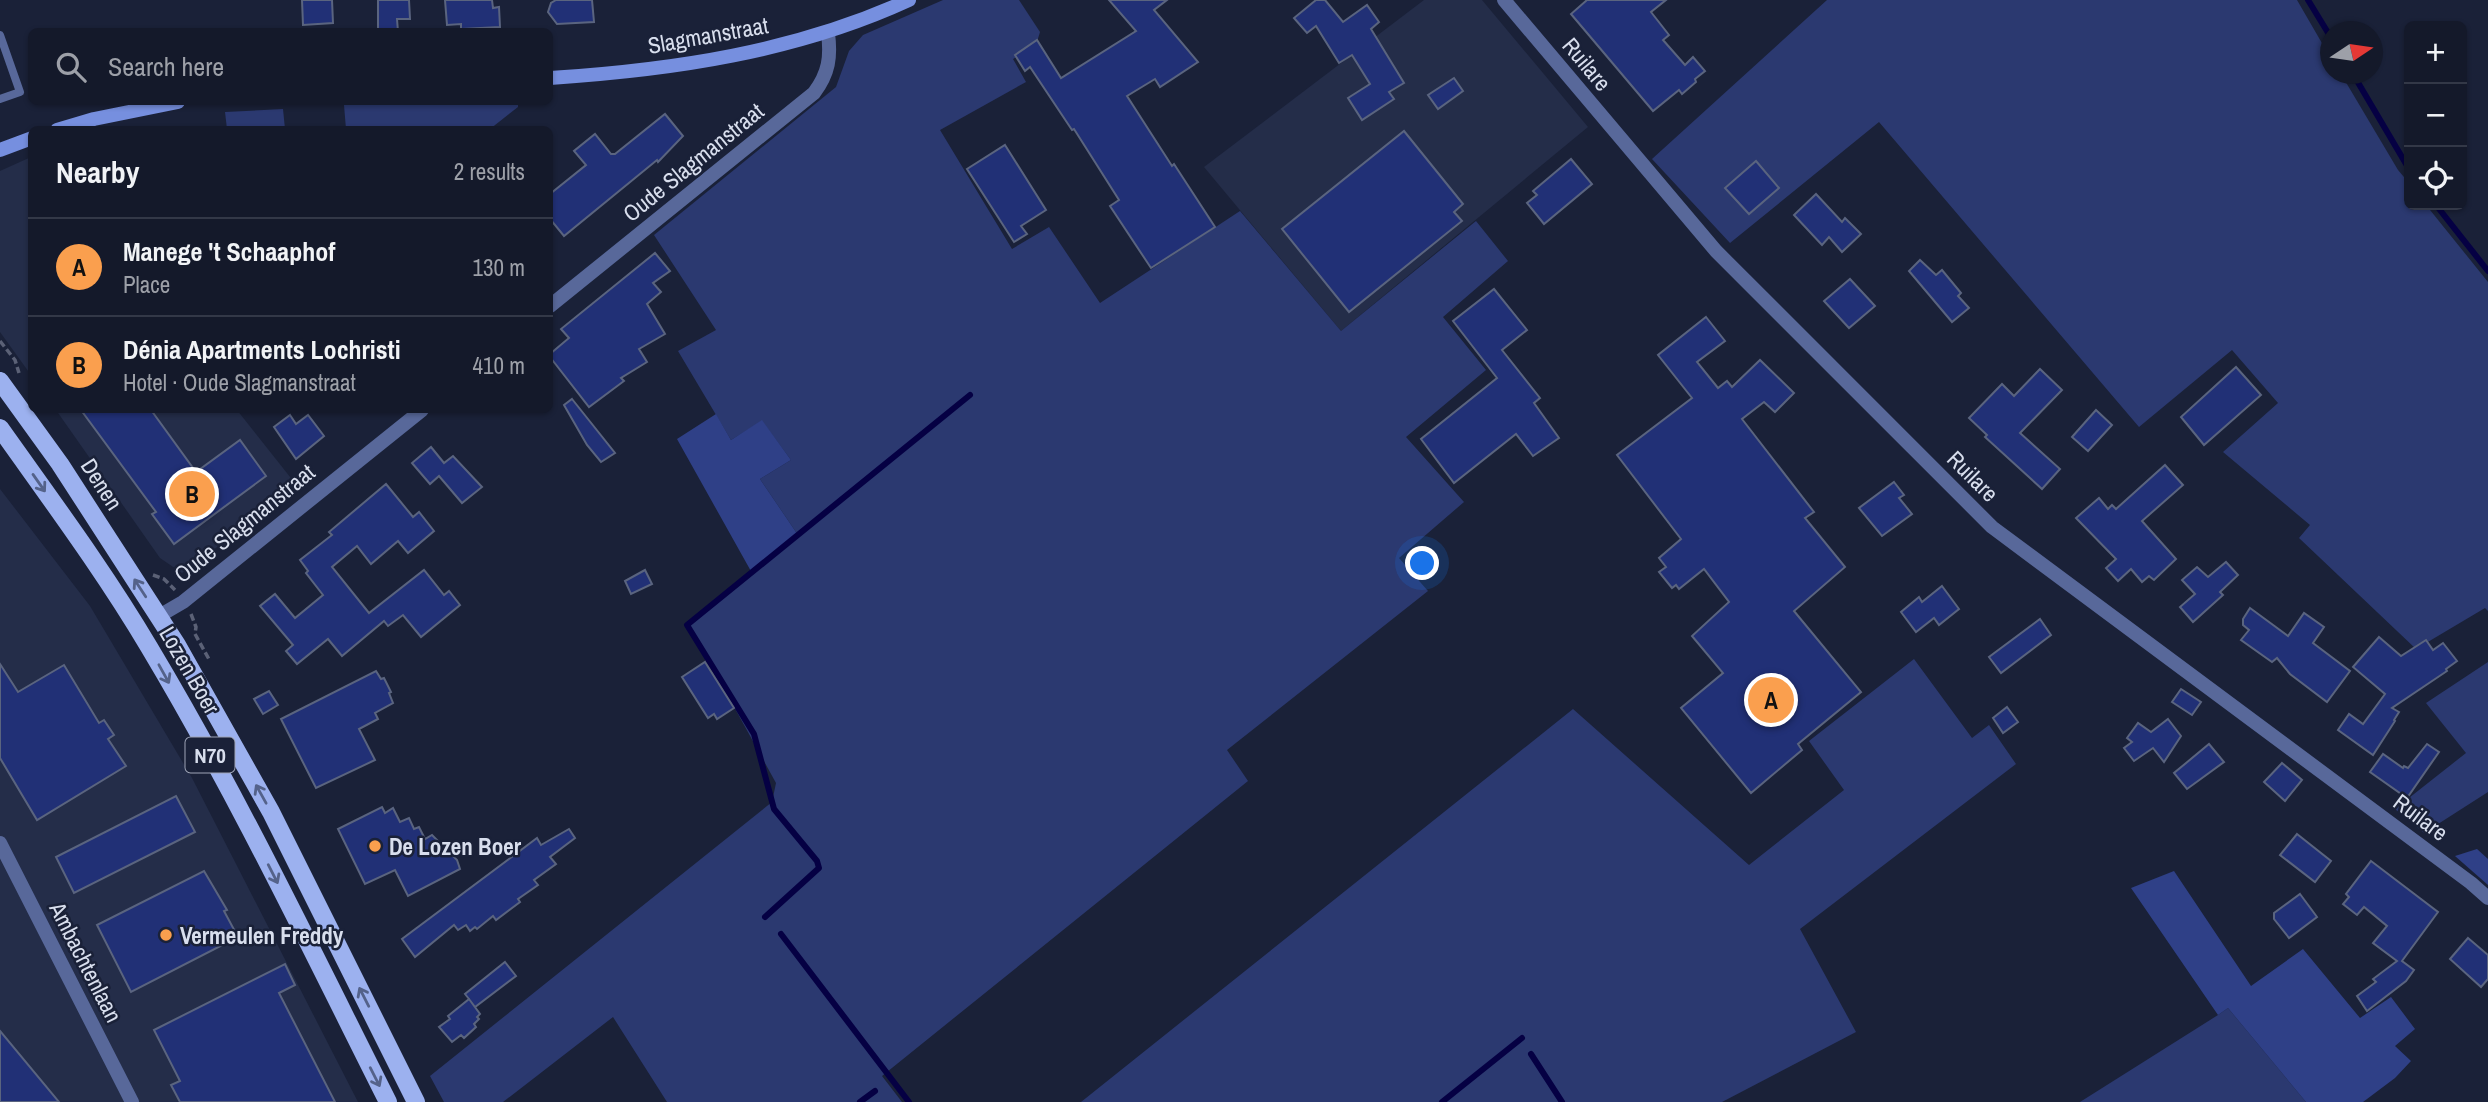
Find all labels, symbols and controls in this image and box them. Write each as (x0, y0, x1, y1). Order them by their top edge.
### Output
street label: Slagmanstraat (645, 9, 771, 61)
north arrow (2320, 21, 2383, 84)
map controls (2404, 21, 2467, 210)
button: + (2404, 21, 2467, 84)
search box (28, 28, 553, 105)
street label: Ruilare (1556, 31, 1618, 97)
icon: search (52, 48, 90, 86)
text: Search here (108, 49, 224, 84)
button: − (2404, 84, 2467, 147)
street label: Oude Slagmanstraat (616, 96, 770, 228)
button: locate (2404, 147, 2467, 210)
text: Nearby (56, 152, 139, 192)
text: 2 results (454, 156, 525, 187)
text: Manege 't Schaaphof (123, 234, 335, 269)
text: A (72, 252, 86, 283)
text: 130 m (473, 252, 525, 283)
text: Place (123, 269, 170, 300)
text: Dénia Apartments Lochristi (123, 332, 401, 367)
text: B (72, 350, 86, 381)
text: 410 m (473, 350, 525, 381)
text: Hotel · Oude Slagmanstraat (123, 367, 356, 398)
street label: Ruilare (1941, 444, 2005, 508)
street label: Denen (74, 452, 130, 516)
street label: Oude Slagmanstraat (167, 457, 321, 589)
pin: B (169, 468, 215, 520)
one-way arrow (32, 473, 46, 493)
your location (1405, 546, 1439, 580)
one-way arrow (133, 579, 147, 598)
street label: Lozen Boer (152, 620, 228, 720)
one-way arrow (157, 663, 171, 683)
pin: A (1748, 674, 1794, 726)
road number: N70 (186, 738, 234, 772)
one-way arrow (254, 784, 267, 805)
street label: Ruilare (2387, 786, 2455, 848)
place label: De Lozen Boer (389, 831, 522, 862)
marker: De Lozen Boer (367, 838, 383, 854)
one-way arrow (266, 863, 280, 883)
street label: Ambachtenlaan (42, 896, 130, 1027)
place label: Vermeulen Freddy (180, 920, 344, 951)
marker: Vermeulen Freddy (158, 927, 174, 943)
one-way arrow (356, 987, 370, 1008)
one-way arrow (369, 1066, 383, 1086)

